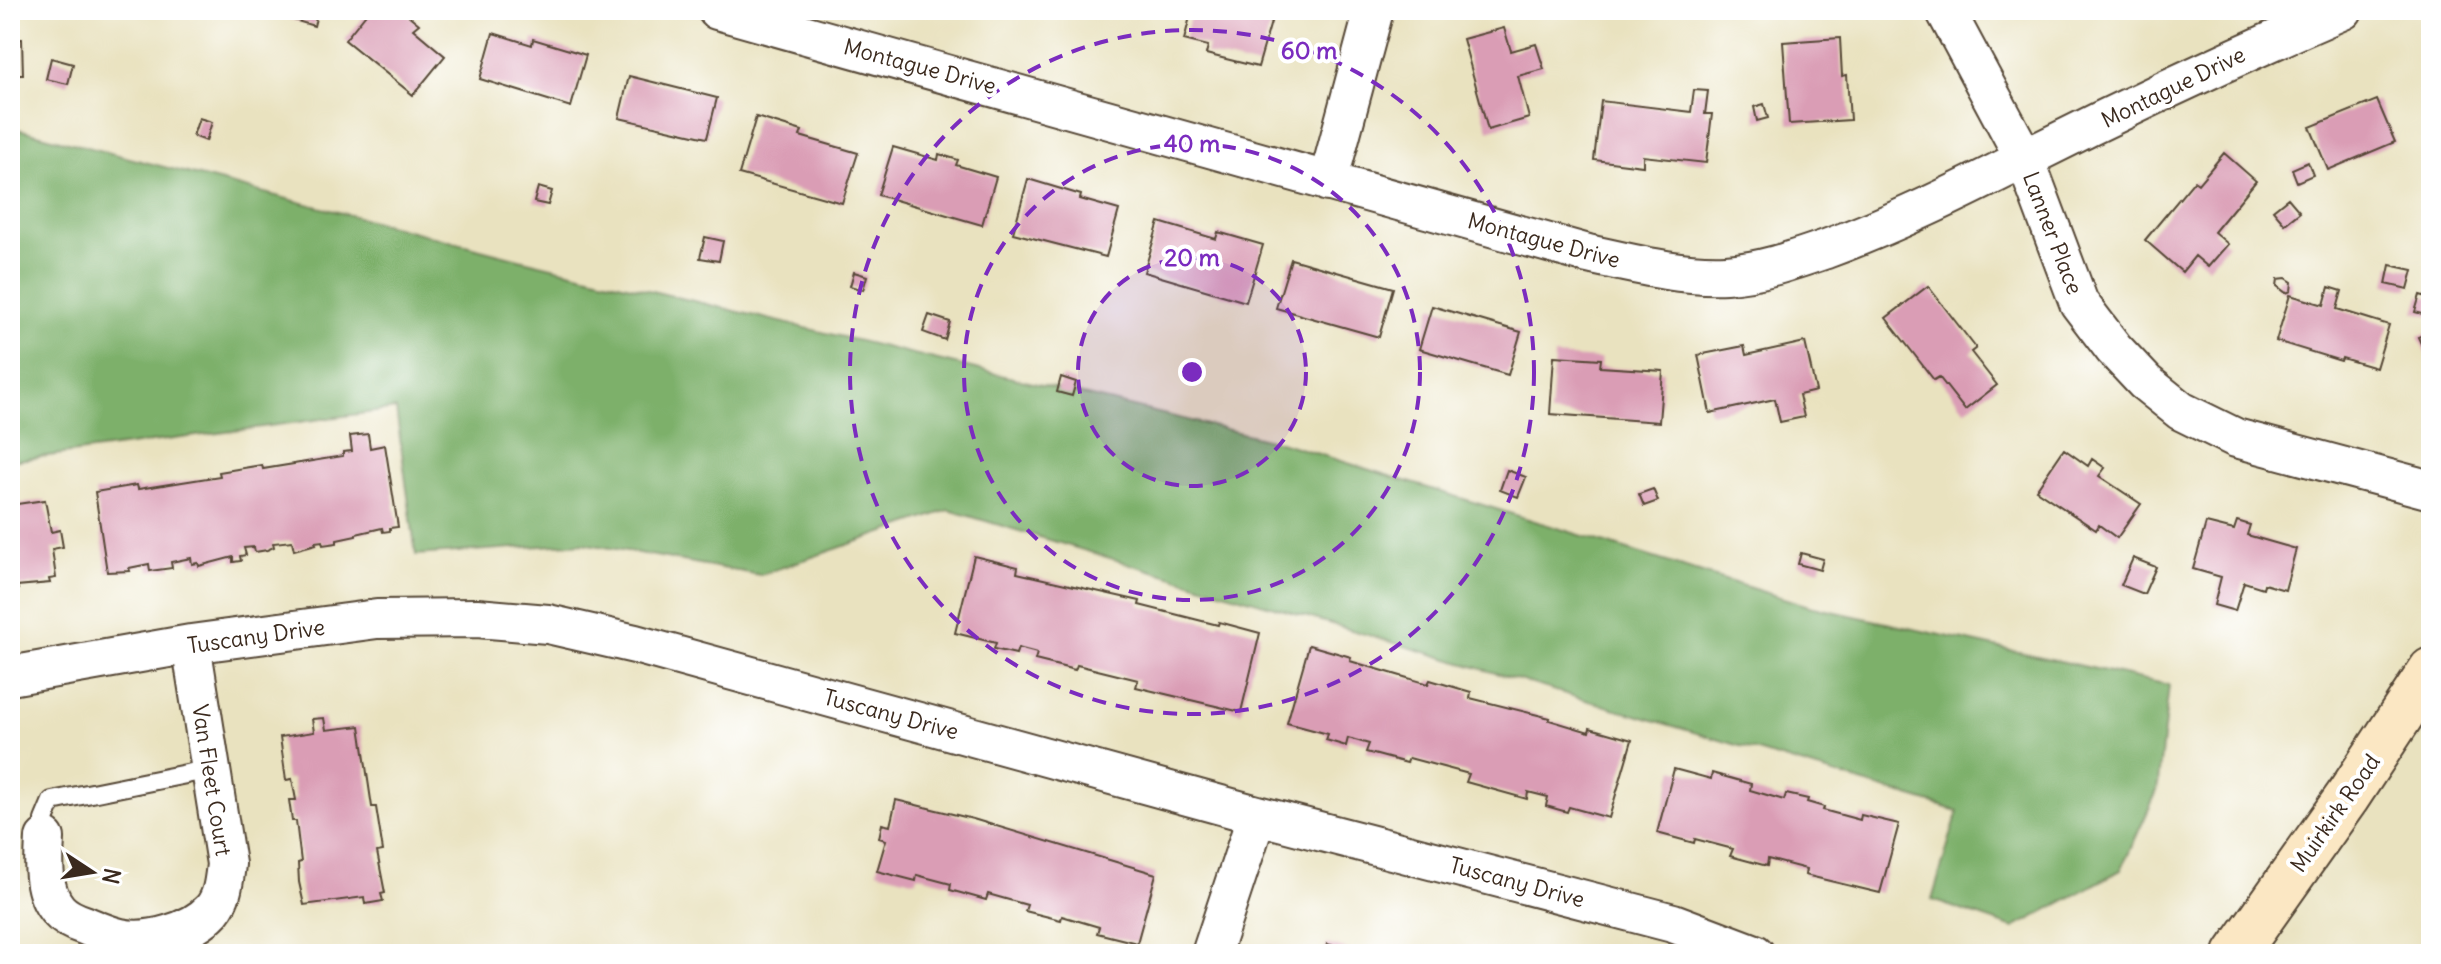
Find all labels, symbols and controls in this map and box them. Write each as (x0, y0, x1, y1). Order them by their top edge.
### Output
street label: Montague Drive (841, 32, 999, 100)
text: 60 m (1281, 35, 1337, 65)
street label: Montague Drive (2096, 40, 2250, 134)
text: 40 m (1164, 128, 1220, 158)
street label: Lanner Place (2017, 168, 2089, 298)
street label: Montague Drive (1465, 206, 1623, 274)
text: 20 m (1164, 242, 1220, 272)
centre of rings (1178, 358, 1206, 386)
street label: Tuscany Drive (185, 612, 327, 660)
street label: Tuscany Drive (820, 683, 962, 745)
street label: Van Fleet Court (186, 702, 238, 858)
street label: Muirkirk Road (2284, 749, 2386, 877)
north arrow (52, 832, 132, 912)
street label: Tuscany Drive (1446, 851, 1588, 913)
text: N (96, 866, 127, 887)

